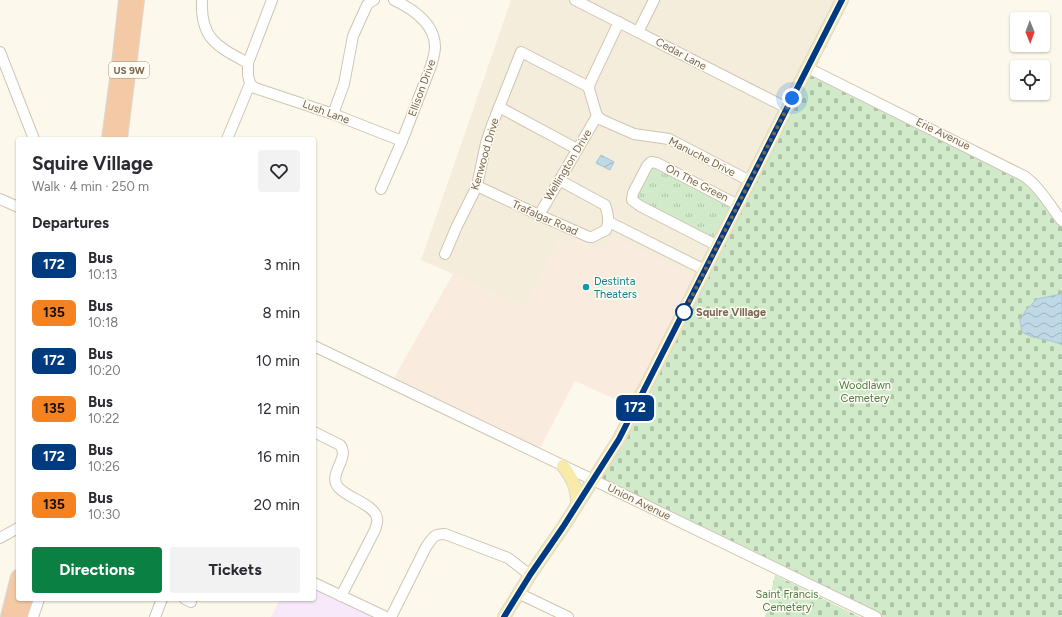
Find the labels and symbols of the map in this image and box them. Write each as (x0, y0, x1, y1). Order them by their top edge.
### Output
north arrow (1010, 12, 1050, 52)
street label: Cedar Lane (653, 35, 709, 73)
street label: Ellison Drive (406, 58, 438, 118)
road number: US 9W (109, 62, 149, 78)
your location (782, 88, 802, 108)
street label: Lush Lane (301, 97, 351, 127)
street label: Erie Avenue (914, 115, 972, 153)
street label: Kenwood Drive (468, 116, 502, 192)
street label: Wellington Drive (542, 127, 594, 203)
street label: Manuche Drive (666, 135, 738, 179)
street label: On The Green (664, 162, 730, 204)
street label: Trafalgar Road (510, 198, 580, 238)
place label: Destinta Theaters (594, 275, 637, 301)
marker: Destinta Theaters (581, 282, 591, 292)
marker: Squire Village (675, 303, 693, 321)
place label: Squire Village (696, 306, 766, 319)
park label: Woodlawn Cemetery (839, 379, 891, 405)
line badge: 172 (612, 395, 658, 421)
street label: Union Avenue (605, 481, 673, 523)
park label: Saint Francis Cemetery (756, 588, 818, 614)

